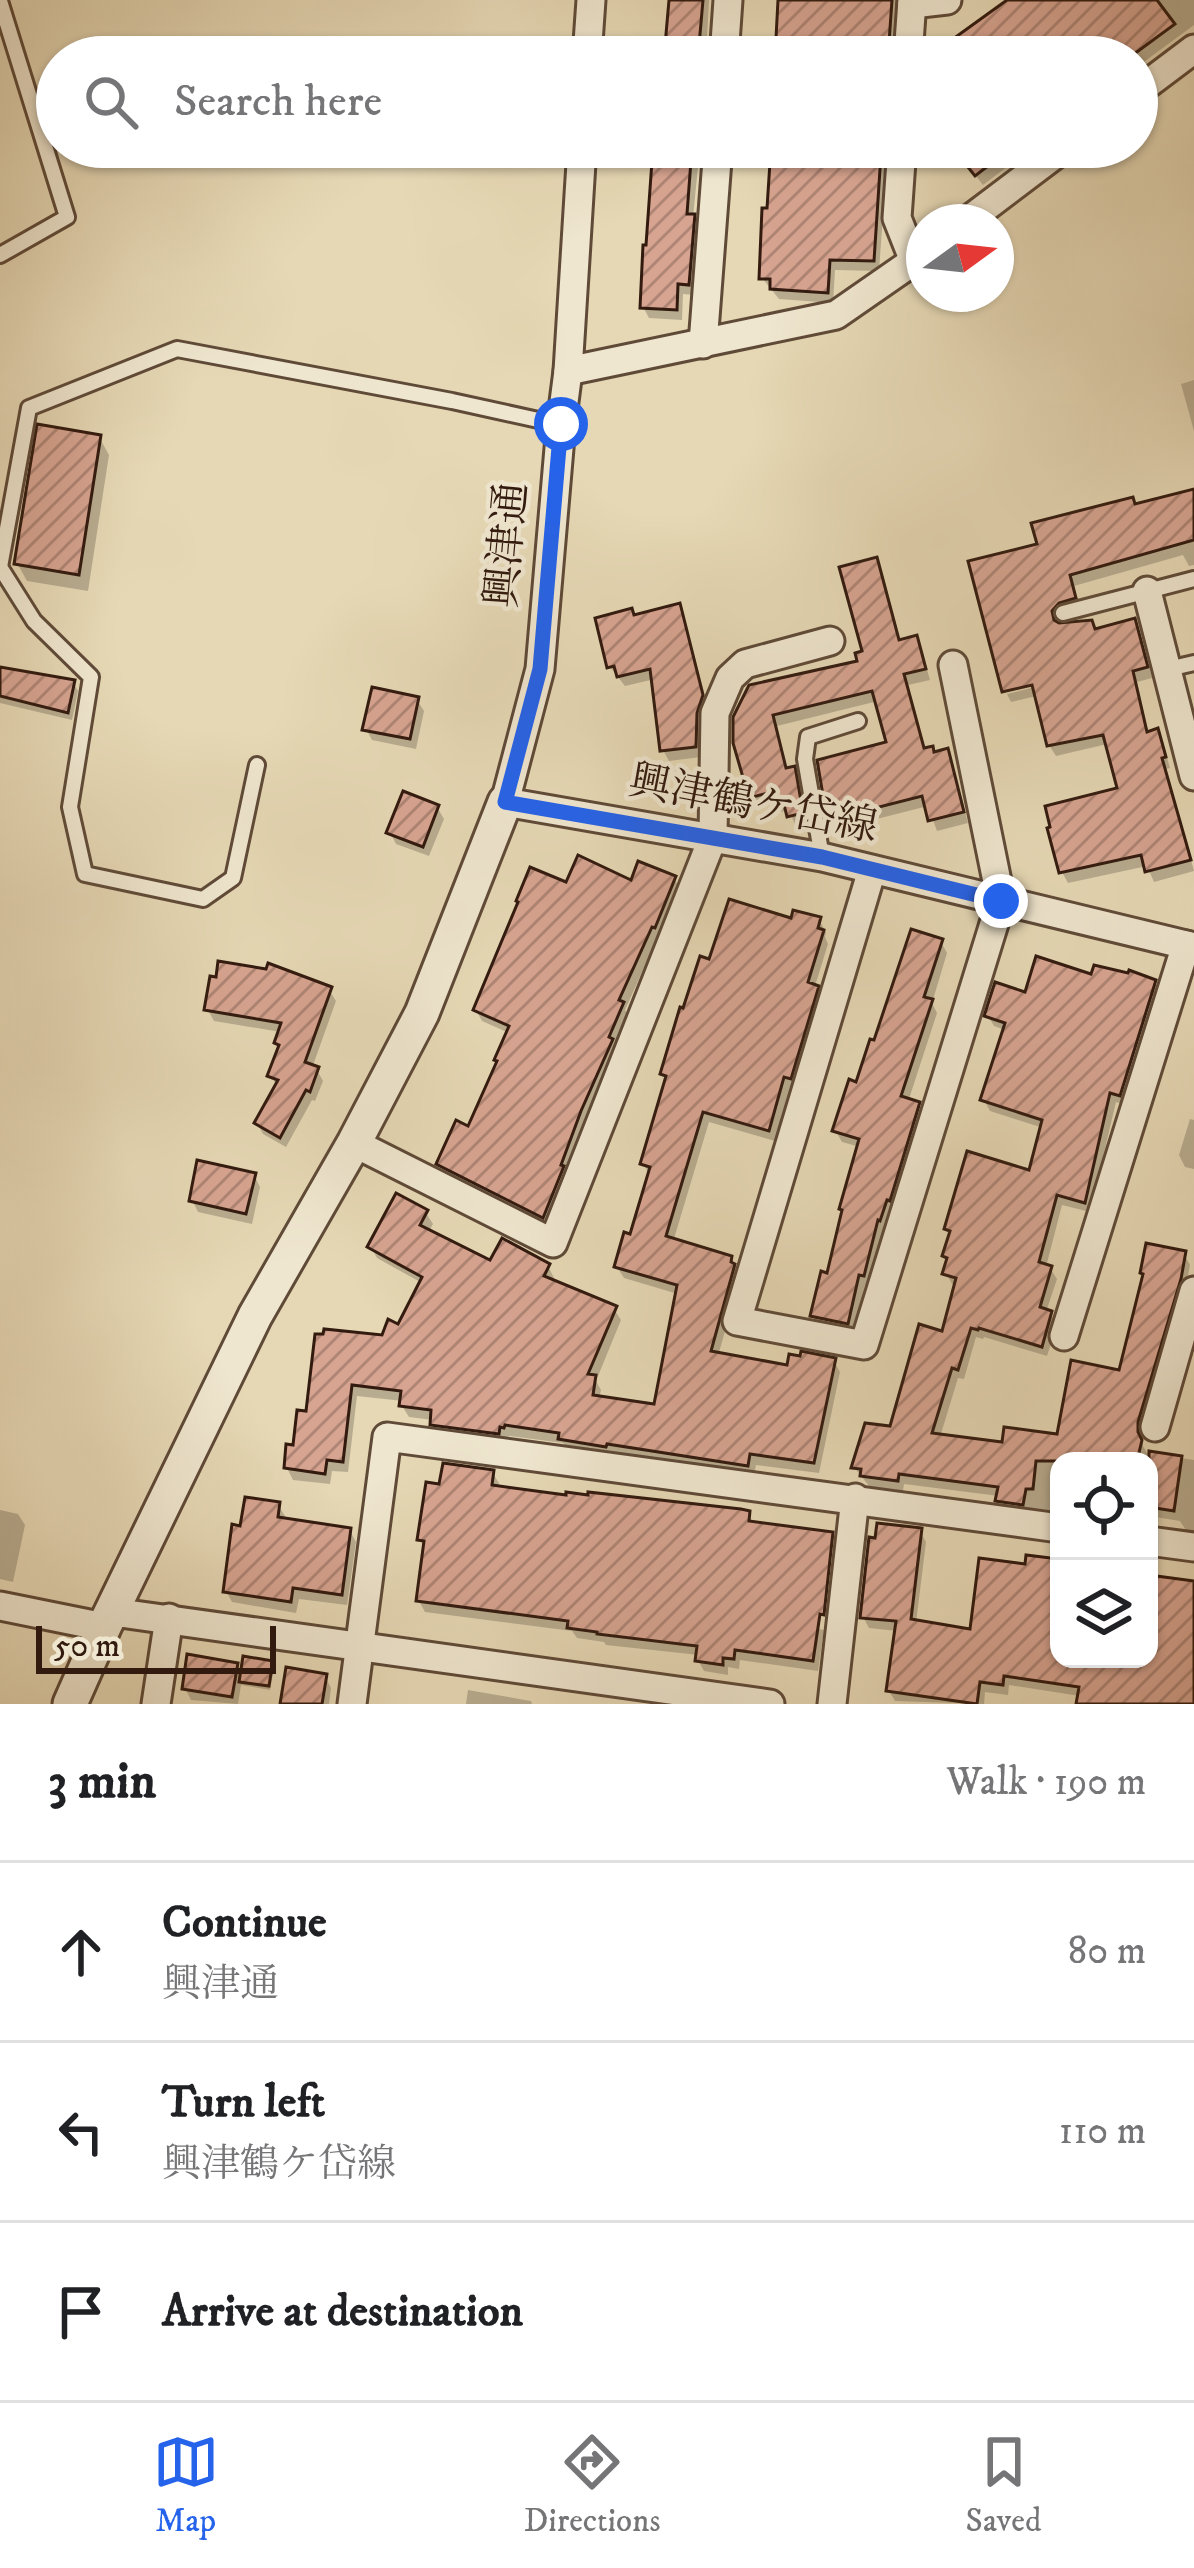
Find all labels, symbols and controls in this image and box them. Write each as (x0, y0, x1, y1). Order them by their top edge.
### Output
search box (36, 36, 1158, 168)
icon: search (78, 69, 144, 135)
text: Search here (174, 74, 382, 130)
north arrow (906, 204, 1014, 312)
route start (534, 397, 588, 451)
street label: 興津通 (477, 480, 539, 610)
street label: 興津鶴ケ岱線 (624, 755, 882, 855)
route end (974, 874, 1028, 928)
map controls (1050, 1452, 1158, 1668)
button: locate (1050, 1452, 1158, 1560)
button: layers (1050, 1560, 1158, 1668)
scale bar (36, 1620, 276, 1673)
text: 50 m (54, 1626, 120, 1667)
text: 3 min (48, 1750, 156, 1814)
text: Walk · 190 m (947, 1758, 1146, 1807)
text: Continue (162, 1895, 327, 1951)
icon: ahead (48, 1919, 114, 1985)
text: 80 m (1068, 1927, 1146, 1976)
text: 興津通 (162, 1960, 279, 2009)
text: Turn left (162, 2075, 325, 2131)
icon: left (48, 2099, 114, 2165)
text: 110 m (1059, 2107, 1146, 2156)
text: 興津鶴ケ岱線 (162, 2140, 396, 2189)
icon: arrive (48, 2279, 114, 2345)
text: Arrive at destination (162, 2284, 523, 2340)
tab: Map (153, 2429, 219, 2542)
tab: Directions (524, 2429, 660, 2542)
tab: Saved (966, 2429, 1041, 2542)

